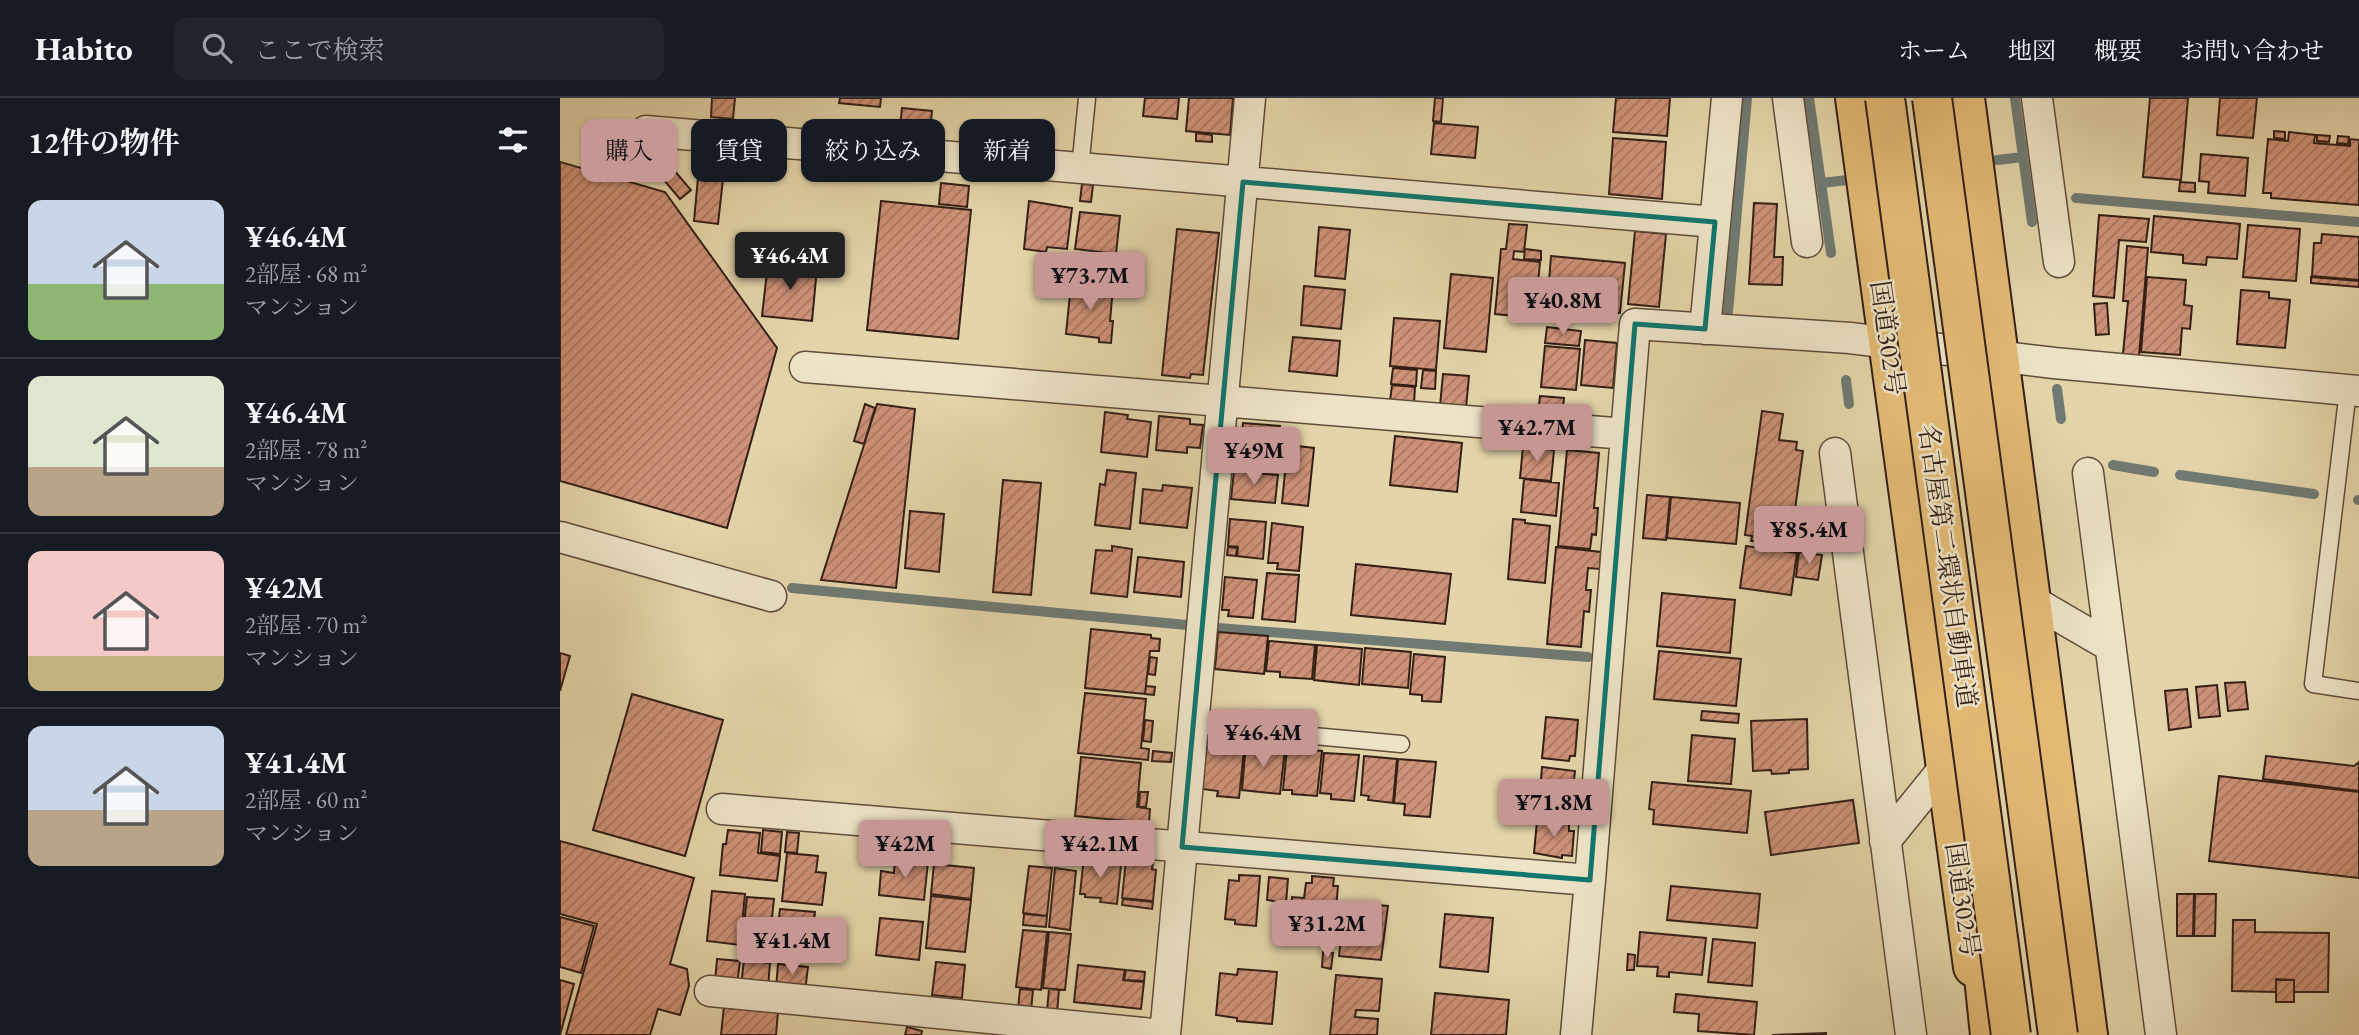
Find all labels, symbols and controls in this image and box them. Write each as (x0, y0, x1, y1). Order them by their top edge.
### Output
search box (174, 17, 664, 80)
text: Habito (35, 27, 132, 70)
icon: search (198, 29, 236, 67)
text: ここで検索 (254, 33, 385, 67)
text: ホーム (1898, 35, 1970, 66)
text: 地図 (2008, 35, 2056, 66)
text: 概要 (2094, 35, 2142, 66)
text: お問い合わせ (2180, 35, 2324, 66)
chip: 購入 (581, 119, 677, 182)
chip: 賃貸 (691, 119, 787, 182)
chip: 絞り込み (801, 119, 945, 182)
chip: 新着 (959, 119, 1055, 182)
icon: filters (494, 121, 532, 159)
text: 12件の物件 (28, 123, 180, 162)
text: ¥46.4M (245, 217, 347, 256)
icon: home (84, 228, 168, 312)
pin: ¥46.4M (733, 232, 847, 292)
text: ¥46.4M (751, 240, 829, 270)
pin: ¥73.7M (1033, 252, 1147, 312)
text: 2部屋 · 68 m² (245, 259, 367, 289)
text: ¥73.7M (1051, 260, 1129, 290)
pin: ¥40.8M (1506, 278, 1620, 337)
street label: 国道302号 (1863, 278, 1913, 398)
text: ¥40.8M (1524, 285, 1602, 315)
text: マンション (245, 292, 359, 322)
text: ¥46.4M (245, 393, 347, 432)
icon: home (84, 404, 168, 488)
pin: ¥42.7M (1480, 404, 1594, 464)
text: ¥42.7M (1498, 412, 1576, 442)
street label: 名古屋第二環状自動車道 (1911, 422, 1985, 710)
pin: ¥49M (1213, 428, 1295, 487)
text: 2部屋 · 78 m² (245, 435, 367, 465)
text: ¥49M (1224, 435, 1284, 465)
text: マンション (245, 468, 359, 498)
pin: ¥85.4M (1752, 506, 1866, 566)
text: ¥85.4M (1770, 514, 1848, 544)
text: ¥42M (245, 568, 324, 607)
icon: home (84, 579, 168, 663)
text: 2部屋 · 70 m² (245, 610, 367, 640)
text: マンション (245, 643, 359, 673)
pin: ¥46.4M (1206, 710, 1320, 769)
text: ¥46.4M (1224, 717, 1302, 747)
text: ¥41.4M (245, 743, 347, 782)
icon: home (84, 754, 168, 838)
pin: ¥71.8M (1497, 780, 1611, 839)
text: 2部屋 · 60 m² (245, 785, 367, 815)
text: ¥71.8M (1515, 787, 1593, 817)
text: マンション (245, 818, 359, 848)
pin: ¥42M (864, 820, 946, 880)
pin: ¥42.1M (1043, 820, 1157, 880)
text: ¥42M (875, 828, 935, 858)
text: ¥42.1M (1061, 828, 1139, 858)
street label: 国道302号 (1938, 840, 1988, 960)
pin: ¥31.2M (1270, 900, 1384, 960)
text: ¥31.2M (1288, 908, 1366, 938)
pin: ¥41.4M (735, 918, 849, 977)
text: ¥41.4M (753, 925, 831, 955)

